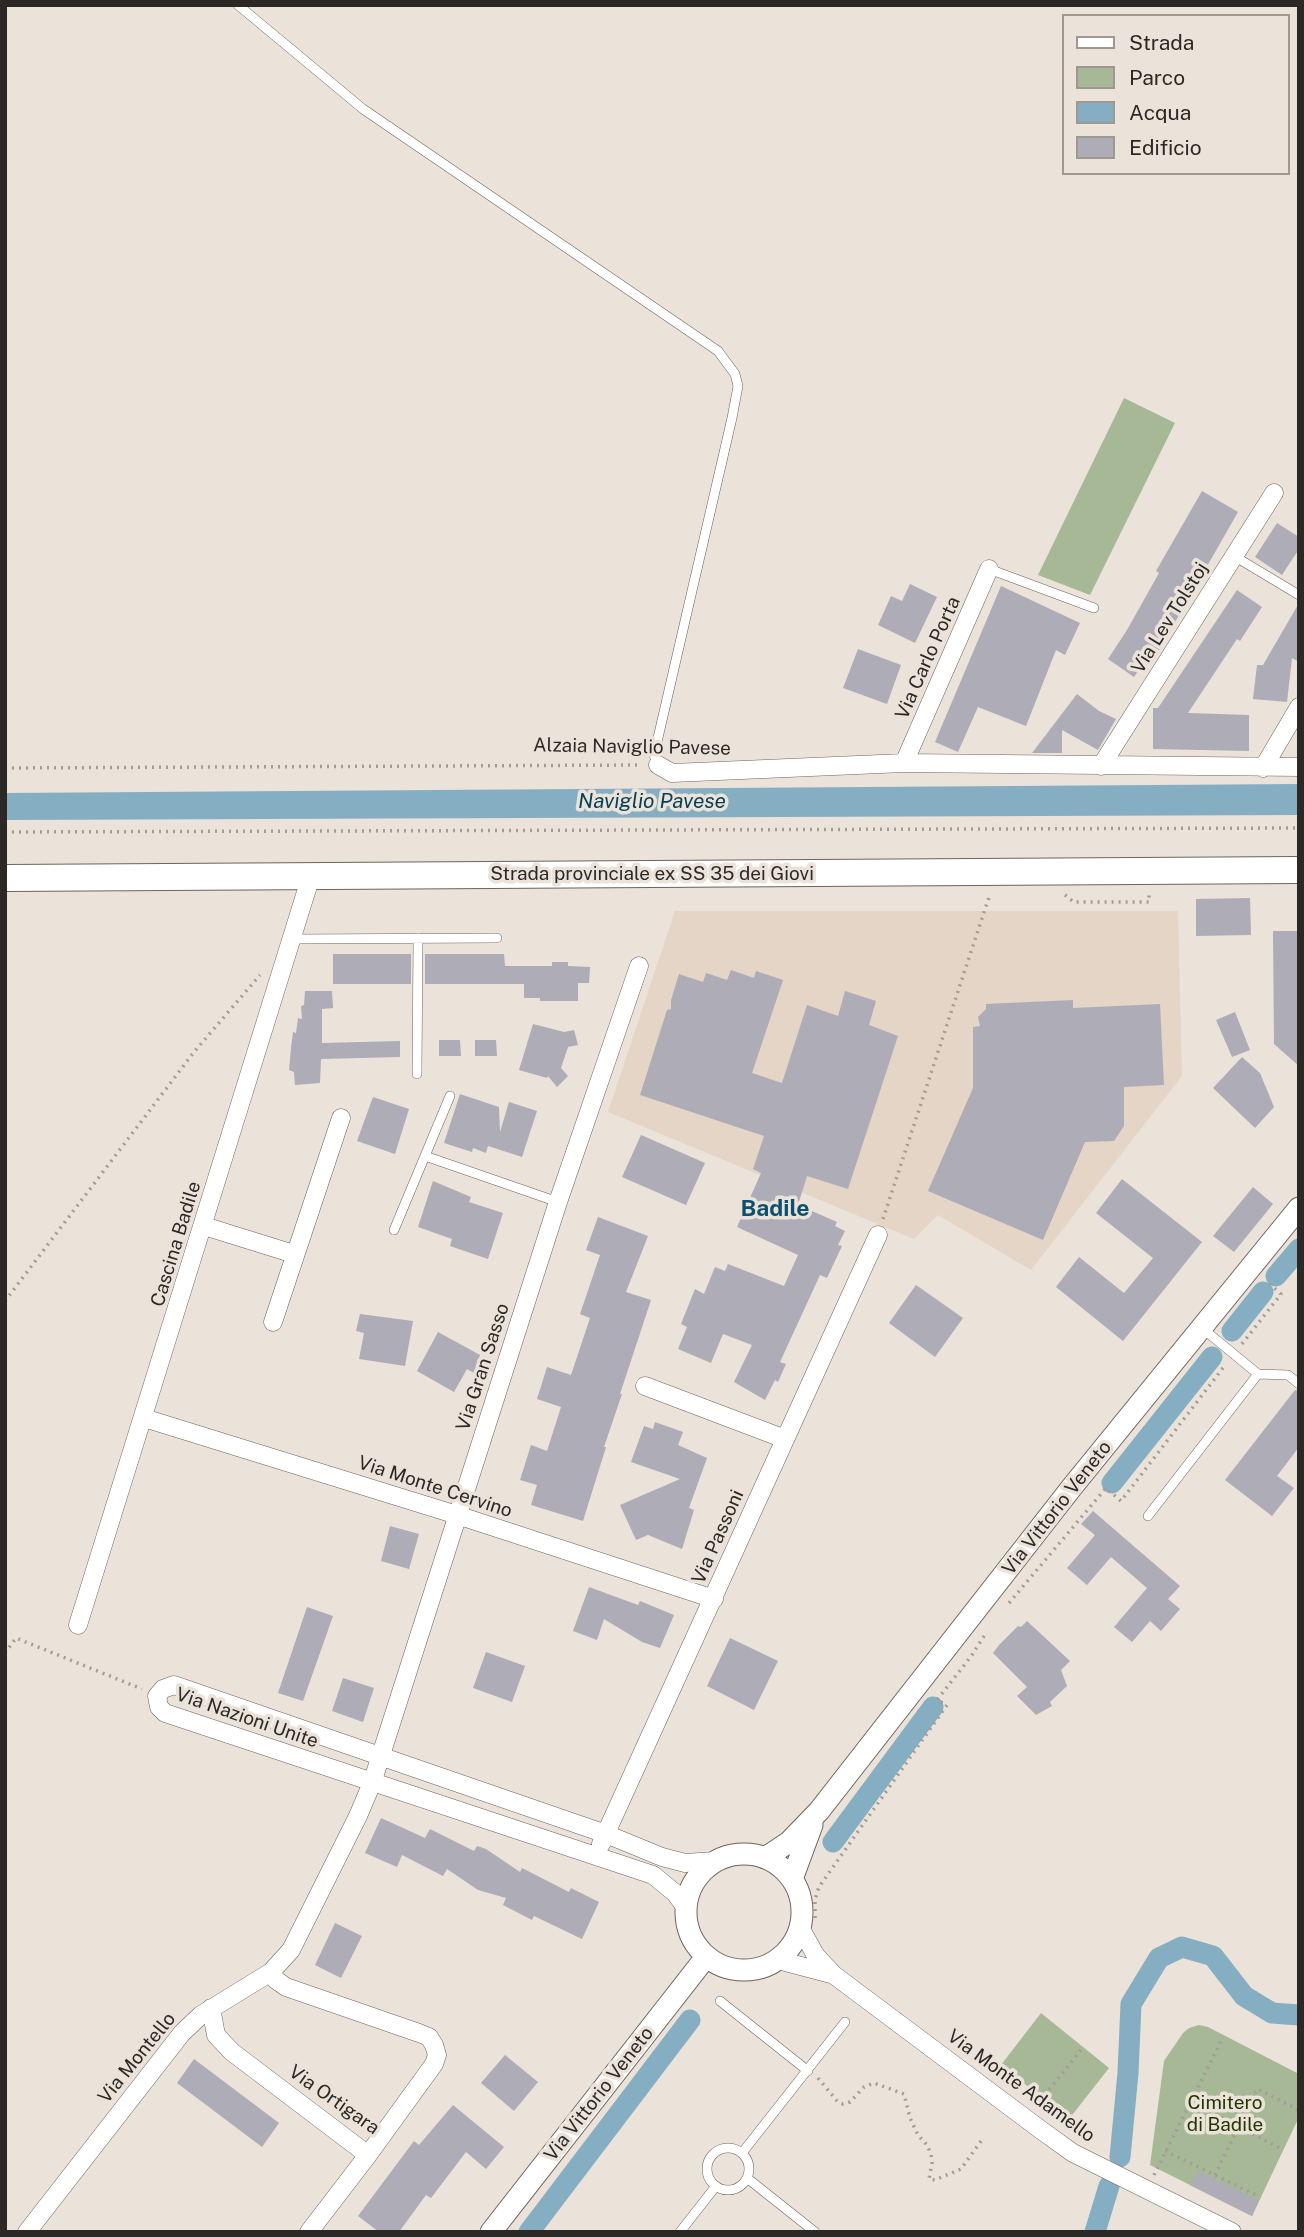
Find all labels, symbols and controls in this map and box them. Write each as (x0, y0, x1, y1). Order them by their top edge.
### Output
legend (1062, 14, 1290, 175)
text: Strada (1129, 30, 1194, 55)
text: Parco (1129, 65, 1185, 90)
text: Acqua (1129, 100, 1191, 125)
text: Edificio (1129, 135, 1202, 160)
street label: Via Lev Tolstoj (1127, 558, 1213, 678)
street label: Via Carlo Porta (891, 593, 965, 723)
street label: Alzaia Naviglio Pavese (533, 734, 731, 760)
water label: Naviglio Pavese (578, 789, 726, 815)
street label: Strada provinciale ex SS 35 dei Giovi (490, 863, 814, 885)
street label: Cascina Badile (146, 1179, 206, 1309)
district label: Badile (740, 1195, 810, 1223)
street label: Via Gran Sasso (452, 1300, 514, 1434)
street label: Via Vittorio Veneto (998, 1436, 1116, 1580)
street label: Via Monte Cervino (355, 1451, 515, 1523)
street label: Via Passoni (687, 1486, 749, 1588)
street label: Via Nazioni Unite (173, 1683, 321, 1753)
street label: Via Montello (94, 2008, 180, 2108)
street label: Via Vittorio Veneto (540, 2022, 658, 2166)
street label: Via Monte Adamello (943, 2025, 1099, 2147)
street label: Via Ortigara (284, 2060, 384, 2140)
park label: Cimitero di Badile (1187, 2092, 1263, 2136)

